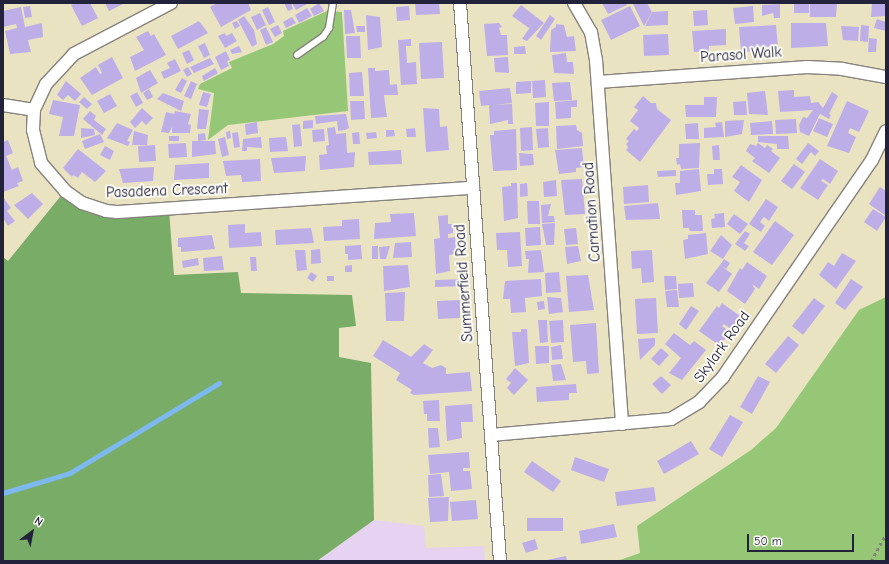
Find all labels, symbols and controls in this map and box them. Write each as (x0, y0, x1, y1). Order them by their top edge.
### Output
street label: Parasol Walk (700, 43, 782, 67)
street label: Carnation Road (580, 161, 604, 263)
street label: Pasadena Crescent (106, 180, 228, 202)
street label: Summerfield Road (451, 224, 477, 342)
street label: Skylark Road (690, 308, 754, 386)
north arrow (12, 512, 52, 552)
text: N (32, 514, 45, 529)
scale bar (749, 526, 856, 552)
text: 50 m (754, 534, 782, 548)

